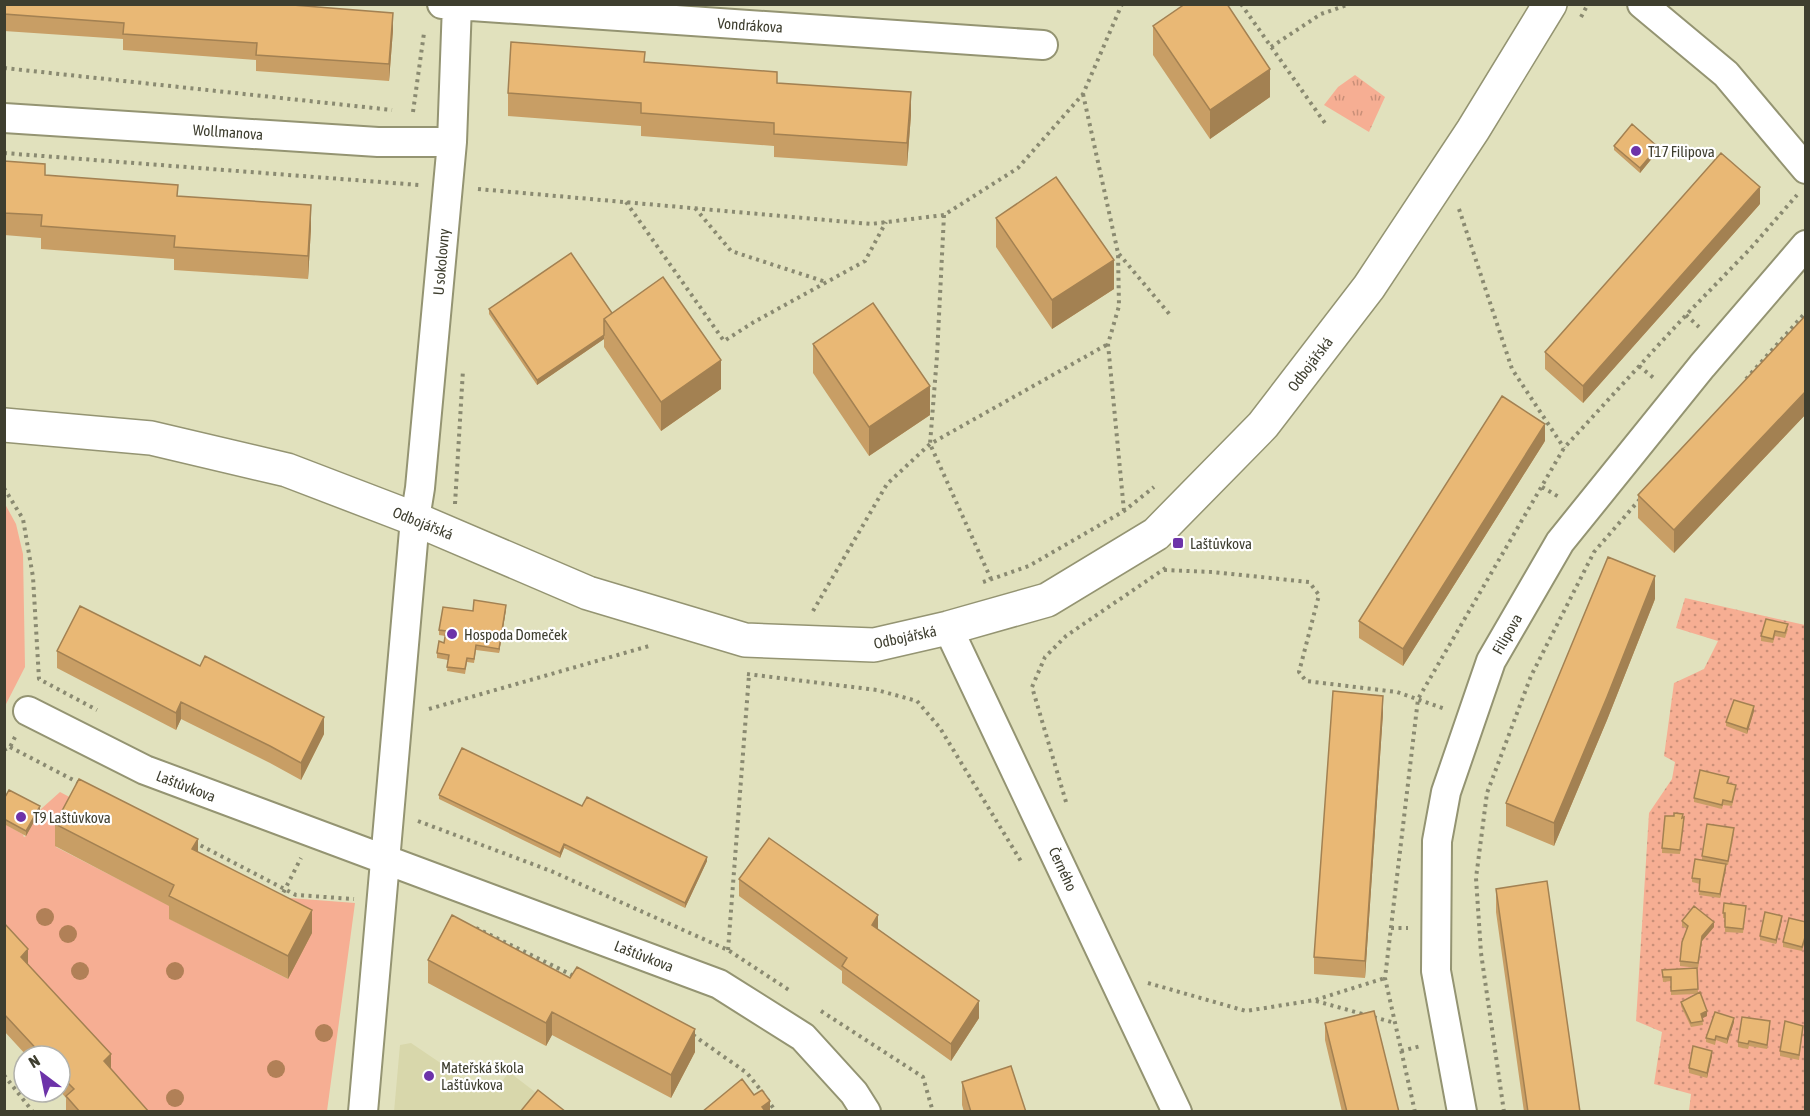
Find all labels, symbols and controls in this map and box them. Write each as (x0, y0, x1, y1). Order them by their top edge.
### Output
street label: Vondrákova (717, 14, 783, 36)
street label: Wollmanova (192, 121, 264, 143)
place label: T17 Filipova (1648, 143, 1715, 160)
marker: T17 Filipova (1629, 144, 1643, 158)
street label: U sokolovny (430, 228, 452, 296)
street label: Odbojářská (1284, 333, 1336, 395)
street label: Odbojářská (390, 503, 456, 543)
place label: Laštůvkova (1190, 535, 1252, 552)
marker: Laštůvkova (1171, 536, 1185, 550)
street label: Filipova (1489, 611, 1525, 657)
street label: Odbojářská (872, 622, 938, 652)
place label: Hospoda Domeček (464, 626, 568, 643)
marker: Hospoda Domeček (445, 627, 459, 641)
street label: Laštůvkova (154, 767, 218, 805)
place label: T9 Laštůvkova (33, 809, 111, 826)
marker: T9 Laštůvkova (14, 810, 28, 824)
street label: Černého (1045, 844, 1081, 894)
street label: Laštůvkova (612, 937, 676, 975)
north arrow (12, 1044, 72, 1104)
text: N (25, 1051, 43, 1071)
place label: Mateřská škola Laštůvkova (441, 1059, 524, 1093)
marker: Mateřská škola Laštůvkova (422, 1069, 436, 1083)

